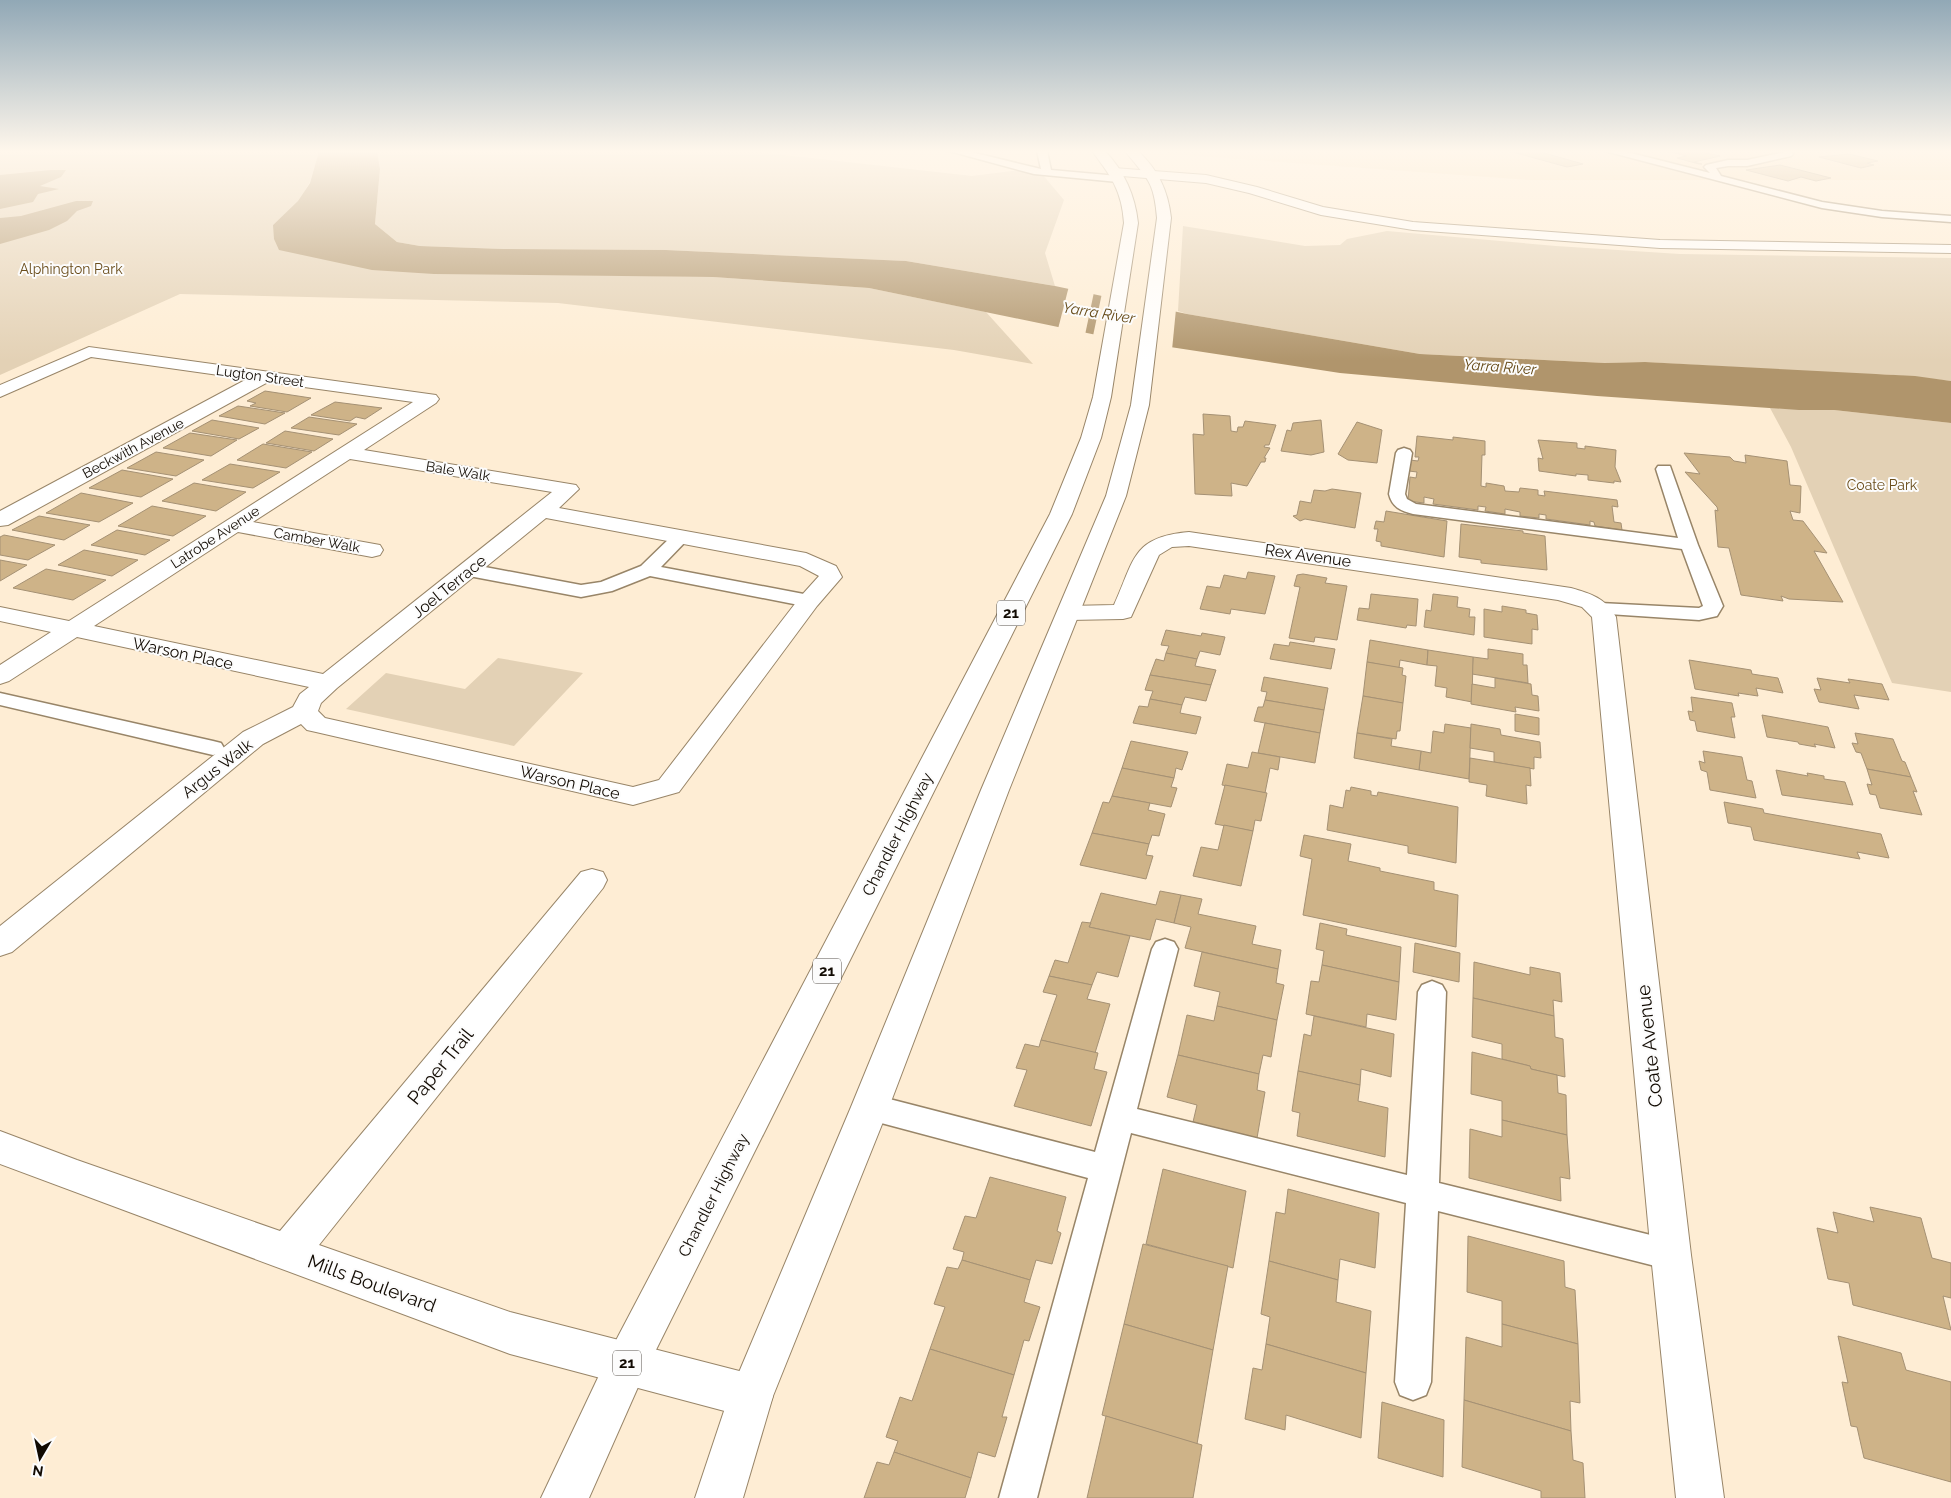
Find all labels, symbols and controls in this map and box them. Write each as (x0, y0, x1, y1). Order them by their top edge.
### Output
park label: Alphington Park (19, 261, 123, 277)
water label: Yarra River (1062, 298, 1137, 328)
water label: Yarra River (1463, 355, 1538, 379)
street label: Lugton Street (215, 362, 305, 390)
street label: Beckwith Avenue (80, 415, 186, 481)
street label: Bale Walk (425, 458, 492, 484)
park label: Coate Park (1847, 477, 1918, 493)
street label: Latrobe Avenue (168, 502, 262, 572)
street label: Camber Walk (273, 525, 362, 556)
street label: Rex Avenue (1264, 540, 1352, 571)
street label: Joel Terrace (409, 551, 490, 622)
road number: 21 (997, 600, 1025, 626)
street label: Warson Place (131, 634, 235, 673)
street label: Argus Walk (178, 735, 257, 802)
street label: Warson Place (518, 762, 622, 803)
street label: Chandler Highway (858, 769, 937, 899)
road number: 21 (813, 958, 841, 984)
street label: Coate Avenue (1632, 984, 1666, 1108)
street label: Paper Trail (403, 1023, 478, 1109)
street label: Chandler Highway (674, 1130, 753, 1260)
street label: Mills Boulevard (305, 1250, 439, 1316)
road number: 21 (613, 1350, 641, 1376)
north arrow (15, 1433, 65, 1483)
text: N (31, 1462, 44, 1480)

